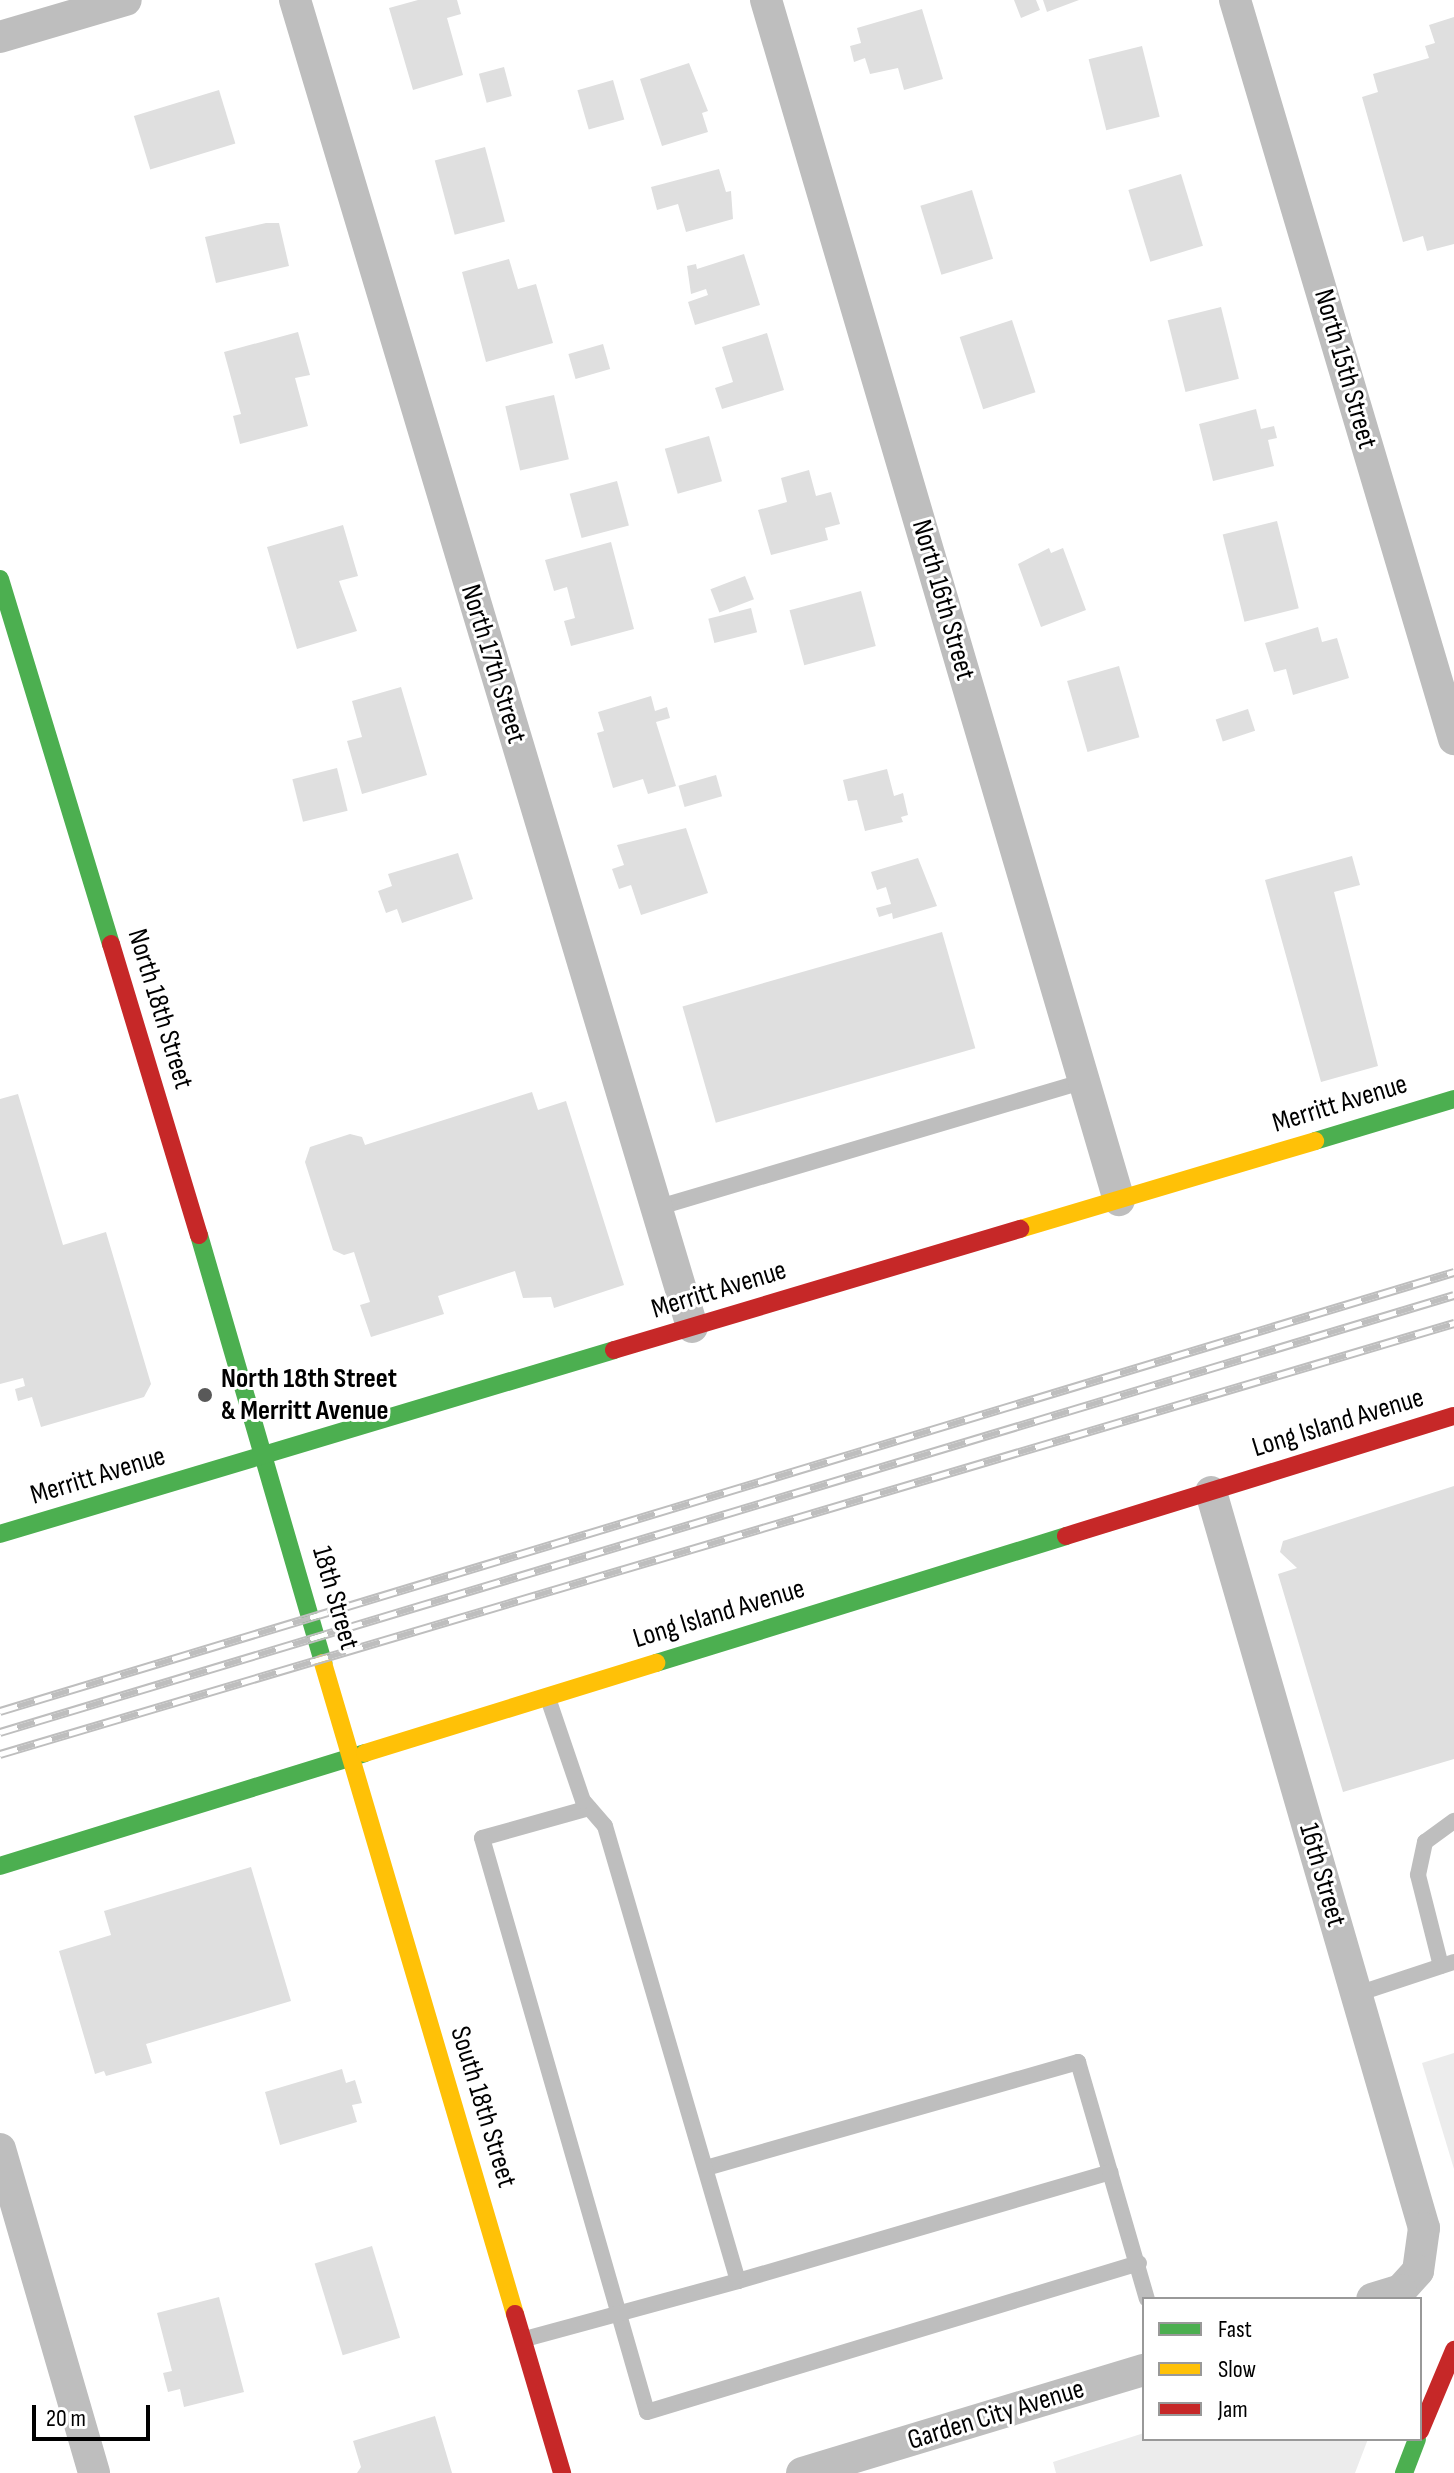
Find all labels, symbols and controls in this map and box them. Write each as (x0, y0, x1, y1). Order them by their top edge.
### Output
street label: North 15th Street (1306, 285, 1384, 453)
street label: North 16th Street (904, 516, 982, 684)
street label: North 17th Street (453, 580, 533, 748)
street label: North 18th Street (120, 925, 200, 1093)
street label: Merritt Avenue (1269, 1068, 1411, 1140)
street label: Merritt Avenue (648, 1254, 790, 1326)
place label: North 18th Street & Merritt Avenue (221, 1362, 397, 1428)
street label: Long Island Avenue (1248, 1381, 1428, 1465)
marker: North 18th Street & Merritt Avenue (196, 1386, 214, 1404)
street label: Merritt Avenue (27, 1440, 169, 1512)
street label: 18th Street (304, 1542, 366, 1654)
street label: Long Island Avenue (629, 1572, 809, 1656)
street label: 16th Street (1291, 1819, 1353, 1931)
street label: South 18th Street (443, 2023, 523, 2191)
legend (1142, 2297, 1422, 2441)
text: Fast (1218, 2315, 1252, 2344)
text: Slow (1218, 2355, 1256, 2384)
street label: Garden City Avenue (904, 2372, 1088, 2458)
scale bar (36, 2389, 154, 2439)
text: Jam (1218, 2395, 1248, 2424)
text: 20 m (46, 2404, 86, 2433)

